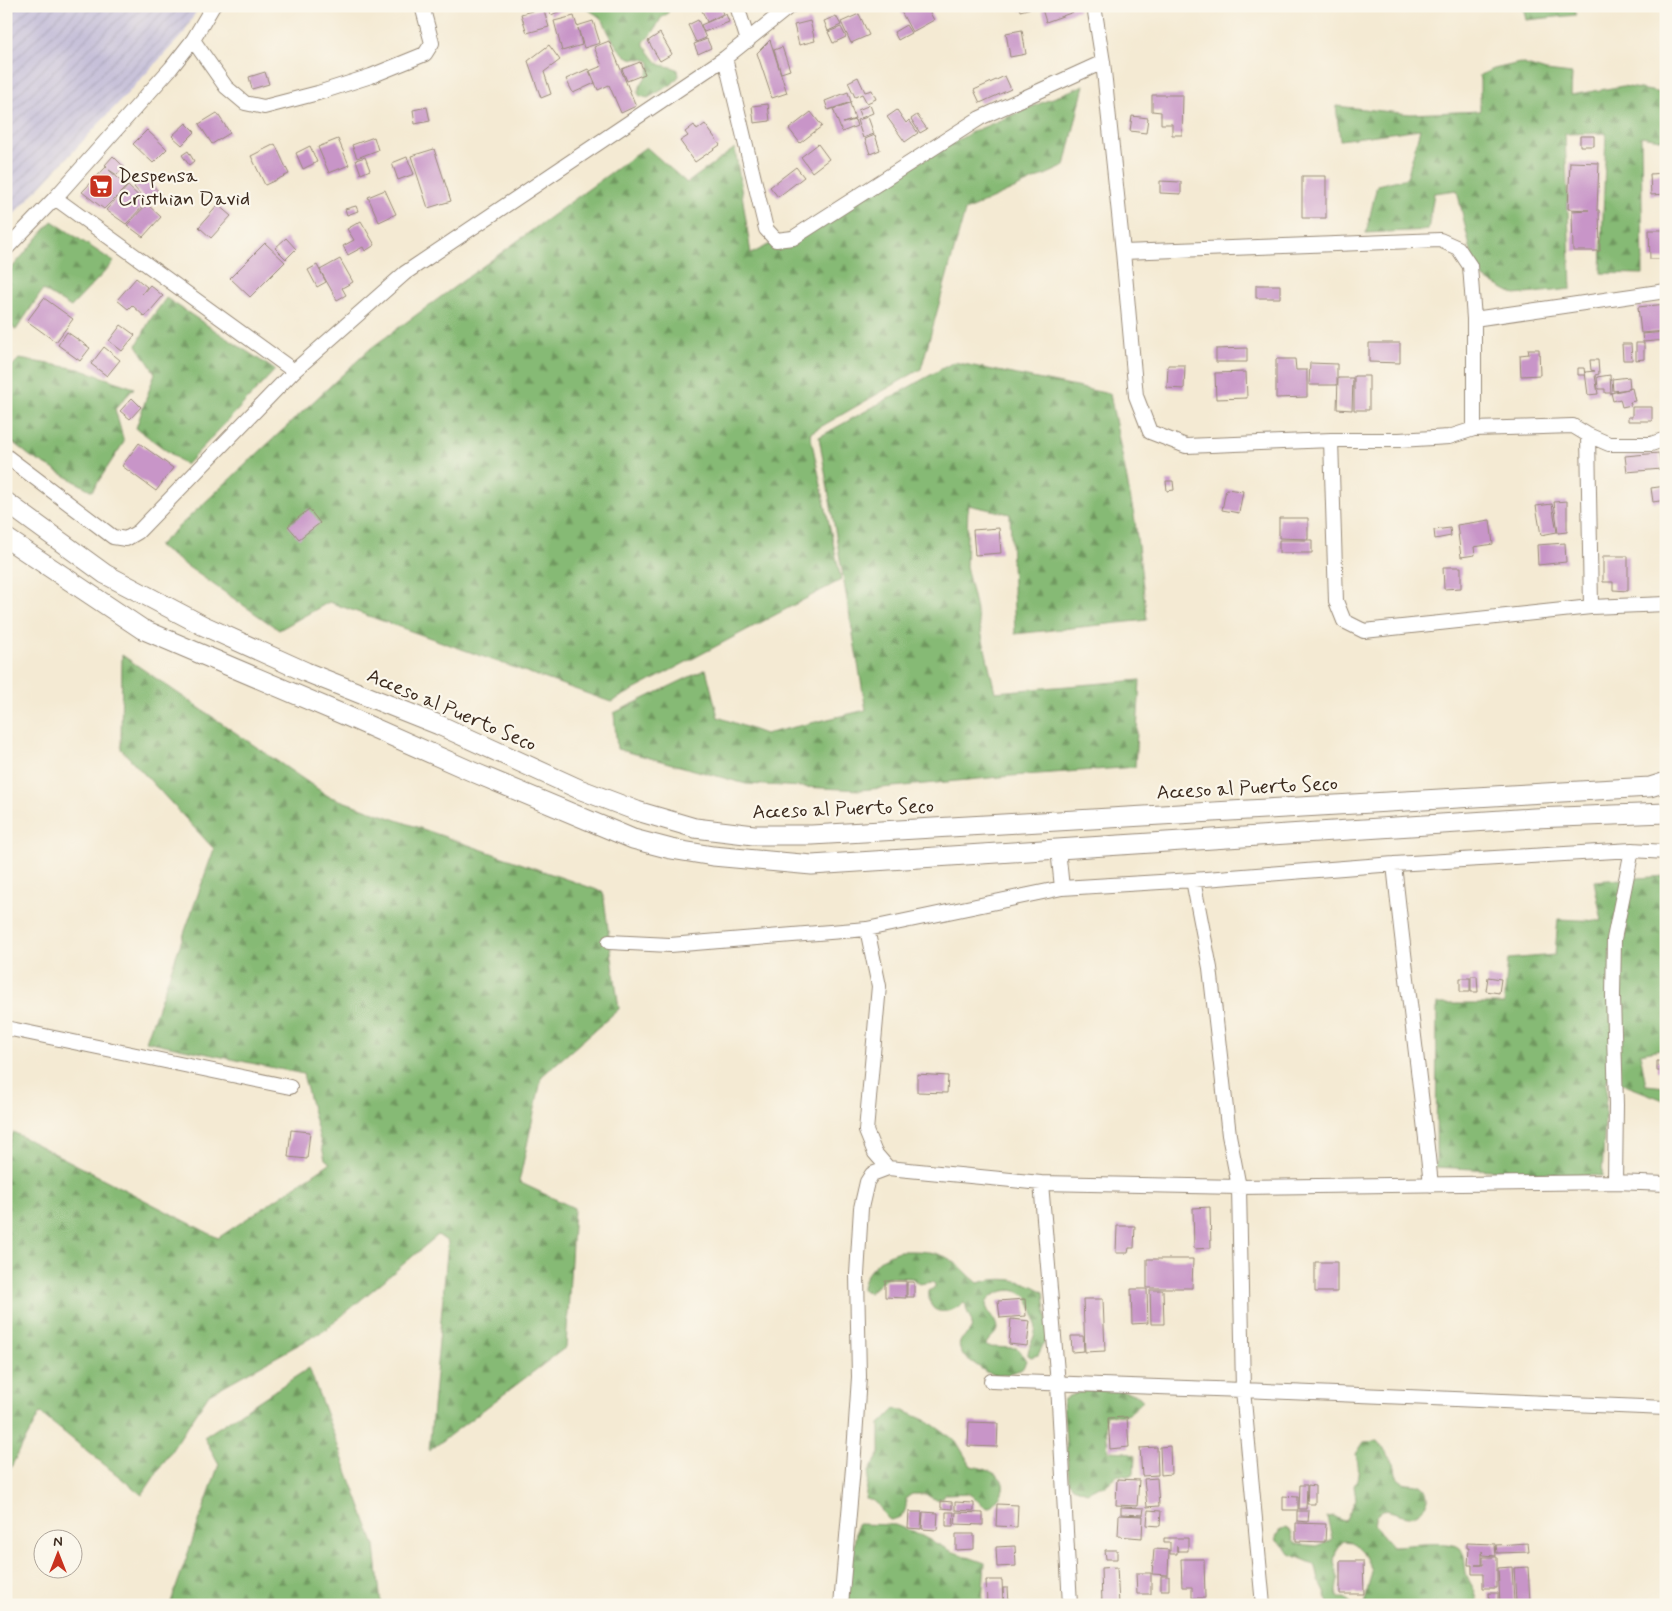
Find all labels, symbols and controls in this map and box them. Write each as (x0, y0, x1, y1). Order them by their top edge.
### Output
place label: Despensa Cristhian David (118, 163, 250, 213)
supermarket icon: Despensa Cristhian David (88, 173, 114, 199)
street label: Acceso al Puerto Seco (363, 662, 540, 758)
street label: Acceso al Puerto Seco (1156, 770, 1339, 807)
street label: Acceso al Puerto Seco (752, 793, 934, 826)
north arrow (32, 1528, 82, 1578)
text: N (53, 1533, 63, 1551)

